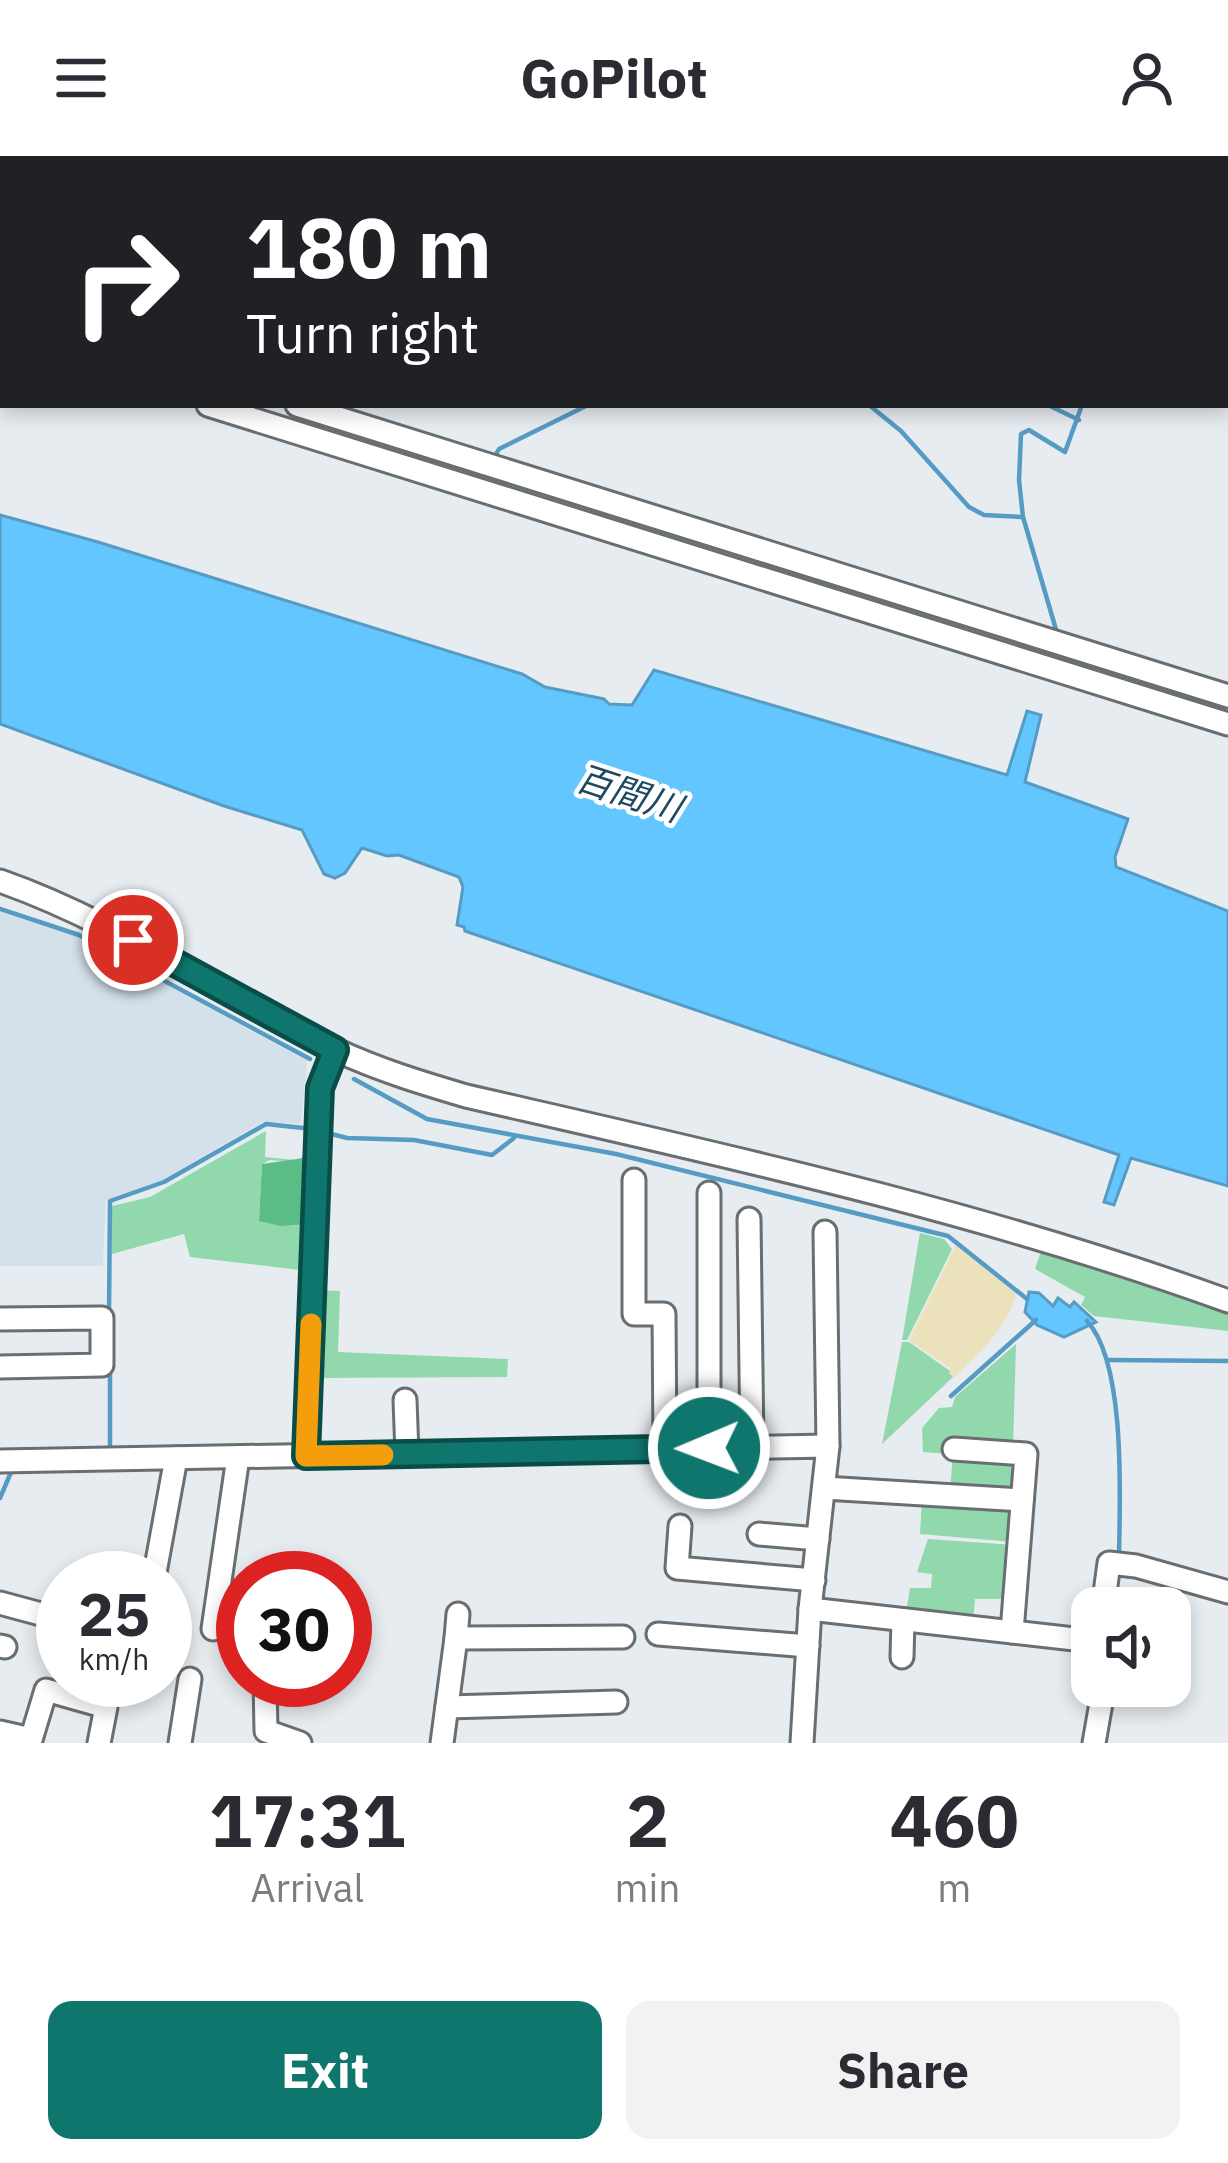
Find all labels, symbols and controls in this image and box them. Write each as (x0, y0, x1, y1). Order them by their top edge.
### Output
text: GoPilot (520, 43, 708, 113)
icon: menu (48, 45, 114, 111)
icon: person (1114, 45, 1180, 111)
text: 180 m (246, 192, 492, 301)
icon: right (48, 204, 204, 360)
text: Turn right (246, 298, 480, 368)
water label: 百間川 (571, 753, 692, 833)
pin (82, 889, 184, 991)
icon: arrive (100, 907, 166, 973)
position arrow (646, 1385, 772, 1511)
speed limit sign: 30 (216, 1551, 372, 1707)
text: 25 (78, 1574, 150, 1653)
map controls (1071, 1587, 1191, 1707)
button: sound (1071, 1587, 1191, 1707)
text: km/h (79, 1639, 149, 1678)
text: 17:31 (209, 1773, 406, 1867)
text: 2 (626, 1773, 669, 1867)
text: 460 (889, 1773, 1019, 1867)
text: Arrival (250, 1862, 364, 1913)
text: min (615, 1862, 680, 1913)
text: m (937, 1862, 971, 1913)
button: Exit (48, 2001, 602, 2139)
button: Share (626, 2001, 1180, 2139)

